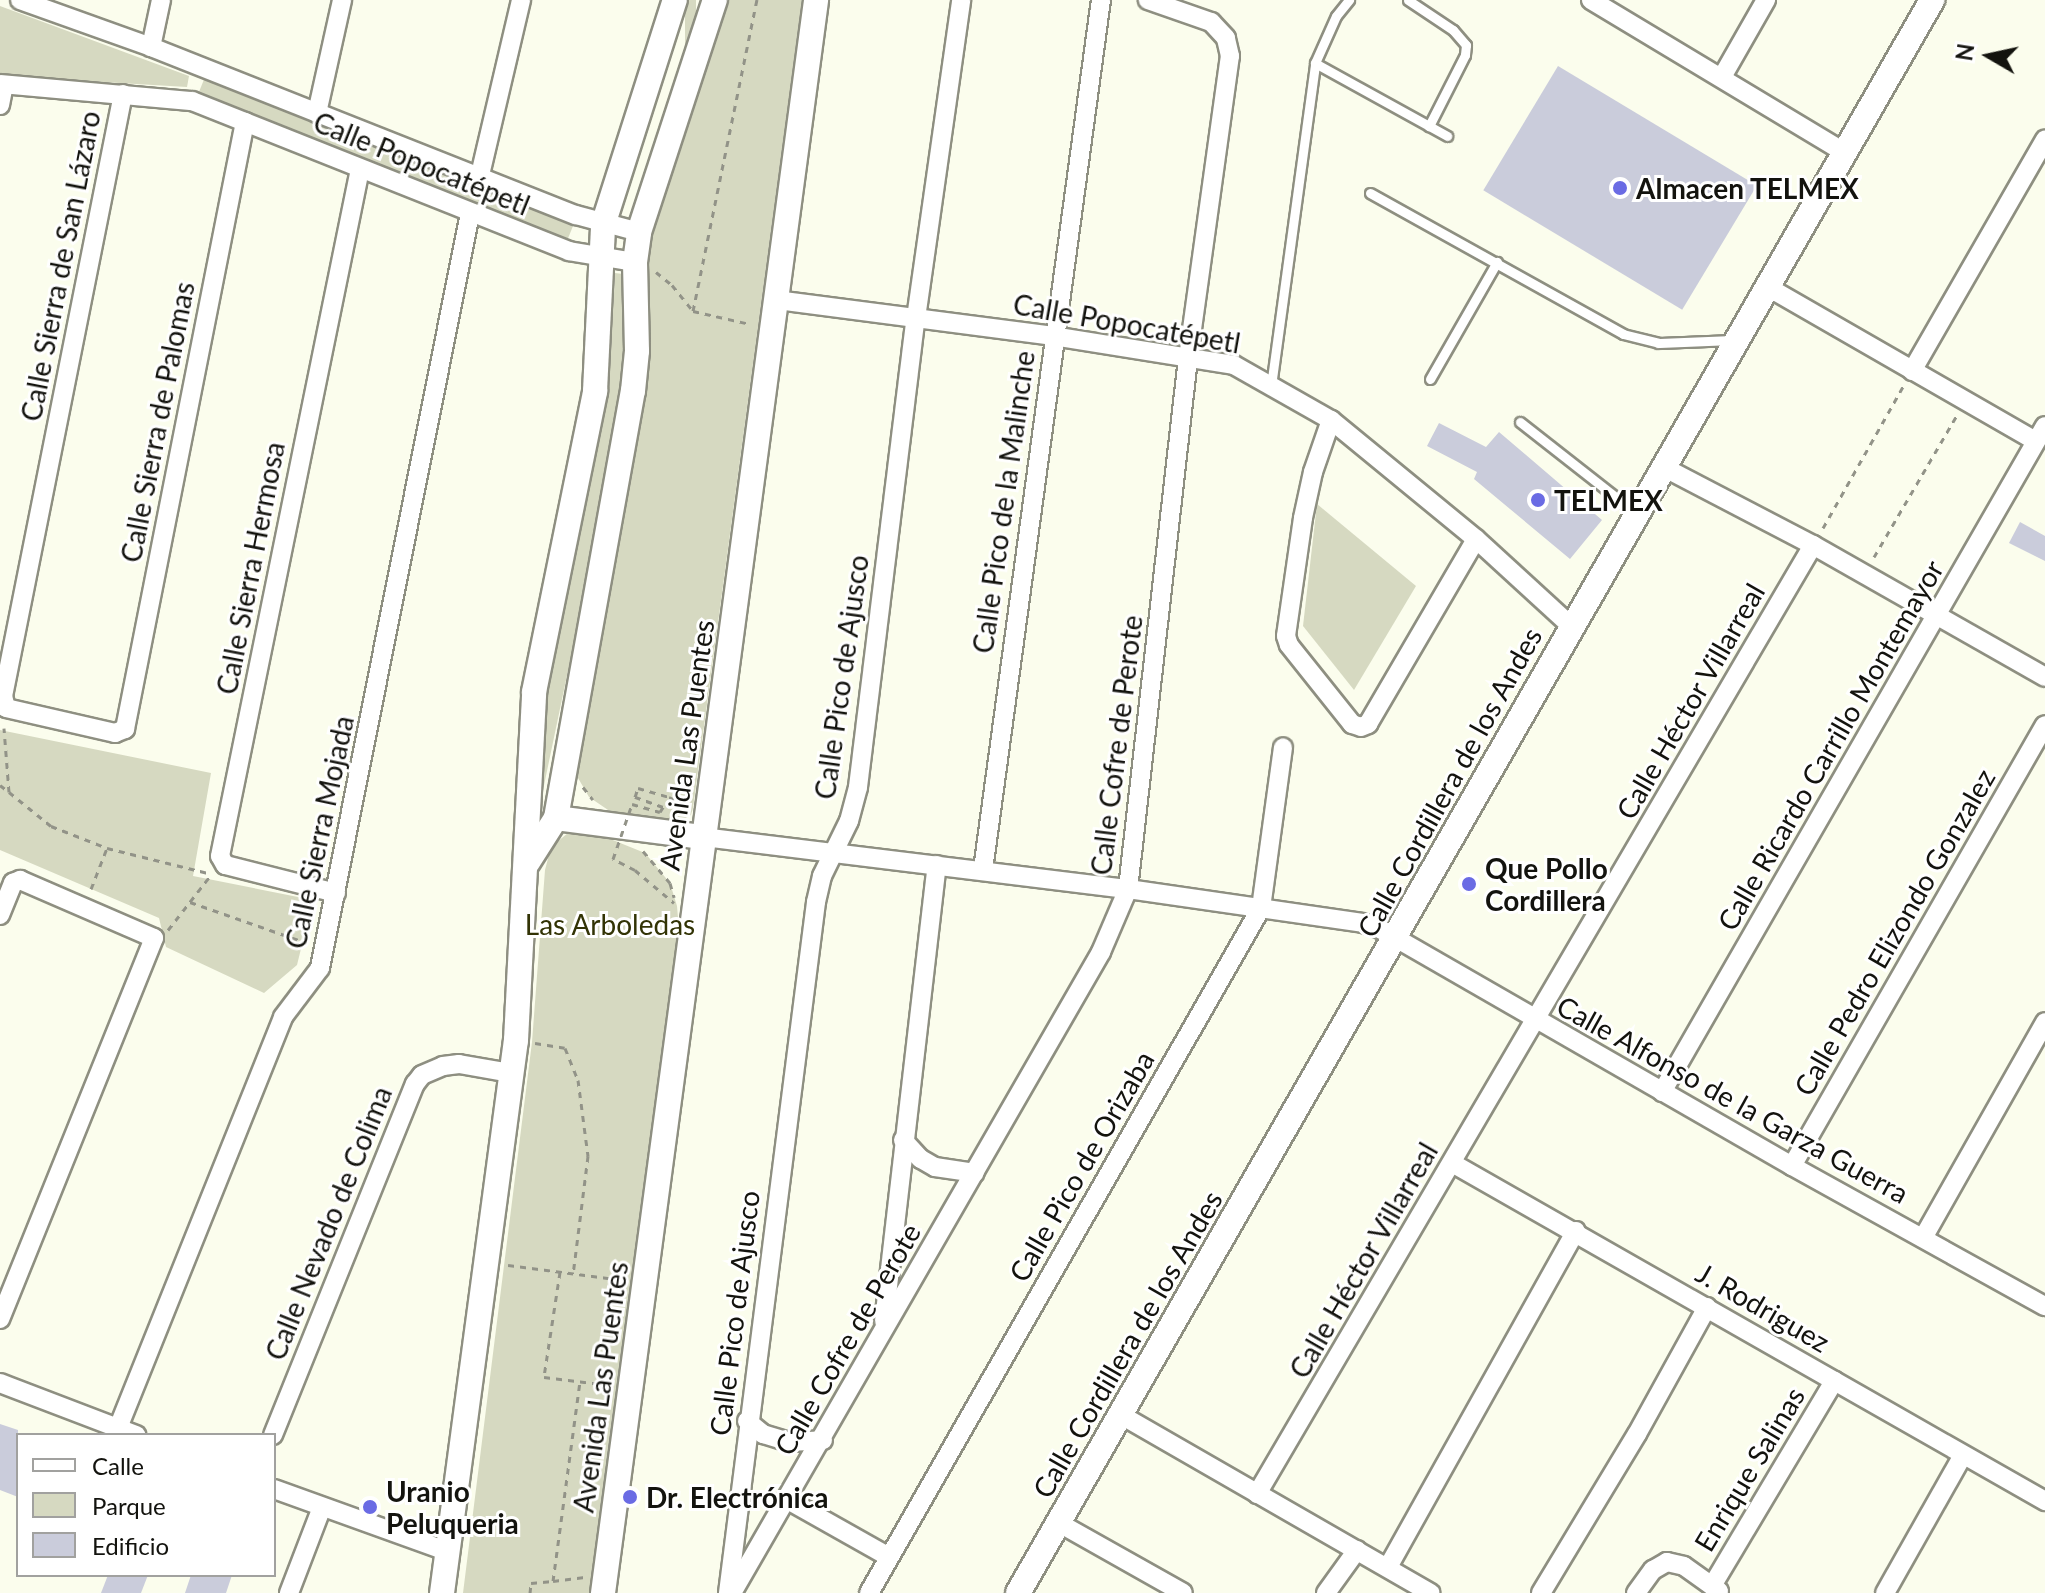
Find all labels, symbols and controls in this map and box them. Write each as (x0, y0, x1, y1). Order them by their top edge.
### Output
north arrow (1949, 16, 2029, 96)
text: N (1950, 42, 1979, 63)
street label: Calle Popocatépetl (309, 104, 535, 222)
street label: Calle Sierra de San Lázaro (13, 108, 107, 424)
place label: Almacen TELMEX (1636, 171, 1860, 205)
marker: Almacen TELMEX (1611, 179, 1629, 197)
street label: Calle Sierra de Palomas (113, 279, 201, 565)
street label: Calle Popocatépetl (1011, 286, 1243, 360)
street label: Calle Pico de la Malinche (965, 349, 1041, 655)
street label: Calle Sierra Hermosa (209, 439, 291, 697)
place label: TELMEX (1554, 483, 1663, 517)
marker: TELMEX (1529, 491, 1547, 509)
street label: Calle Pico de Ajusco (807, 552, 875, 802)
street label: Calle Ricardo Carrillo Montemayor (1710, 554, 1950, 936)
street label: Calle Héctor Villarreal (1608, 577, 1772, 825)
street label: Calle Cofre de Perote (1083, 613, 1149, 877)
street label: Avenida Las Puentes (652, 618, 720, 872)
street label: Calle Cordillera de los Andes (1350, 621, 1548, 943)
street label: Calle Sierra Mojada (278, 712, 360, 952)
street label: Calle Pedro Elizondo Gonzalez (1787, 763, 2001, 1101)
place label: Que Pollo Cordillera (1485, 851, 1608, 917)
marker: Que Pollo Cordillera (1460, 875, 1478, 893)
park label: Las Arboledas (524, 907, 696, 941)
street label: Calle Alfonso de la Garza Guerra (1551, 988, 1915, 1210)
street label: Calle Pico de Orizaba (1001, 1045, 1161, 1287)
street label: Calle Nevado de Colima (258, 1081, 398, 1365)
street label: Calle Héctor Villarreal (1281, 1136, 1445, 1384)
street label: Calle Cordillera de los Andes (1025, 1184, 1229, 1504)
street label: Calle Pico de Ajusco (702, 1188, 766, 1438)
street label: Calle Cofre de Perote (767, 1217, 927, 1461)
street label: J. Rodriguez (1690, 1255, 1836, 1359)
street label: Avenida Las Puentes (566, 1260, 634, 1514)
street label: Enrique Salinas (1687, 1381, 1811, 1557)
legend (16, 1433, 276, 1577)
text: Calle (92, 1451, 144, 1480)
place label: Uranio Peluqueria (386, 1474, 519, 1540)
place label: Dr. Electrónica (646, 1480, 828, 1514)
marker: Dr. Electrónica (621, 1488, 639, 1506)
text: Parque (92, 1491, 166, 1520)
marker: Uranio Peluqueria (361, 1498, 379, 1516)
text: Edificio (92, 1531, 169, 1560)

